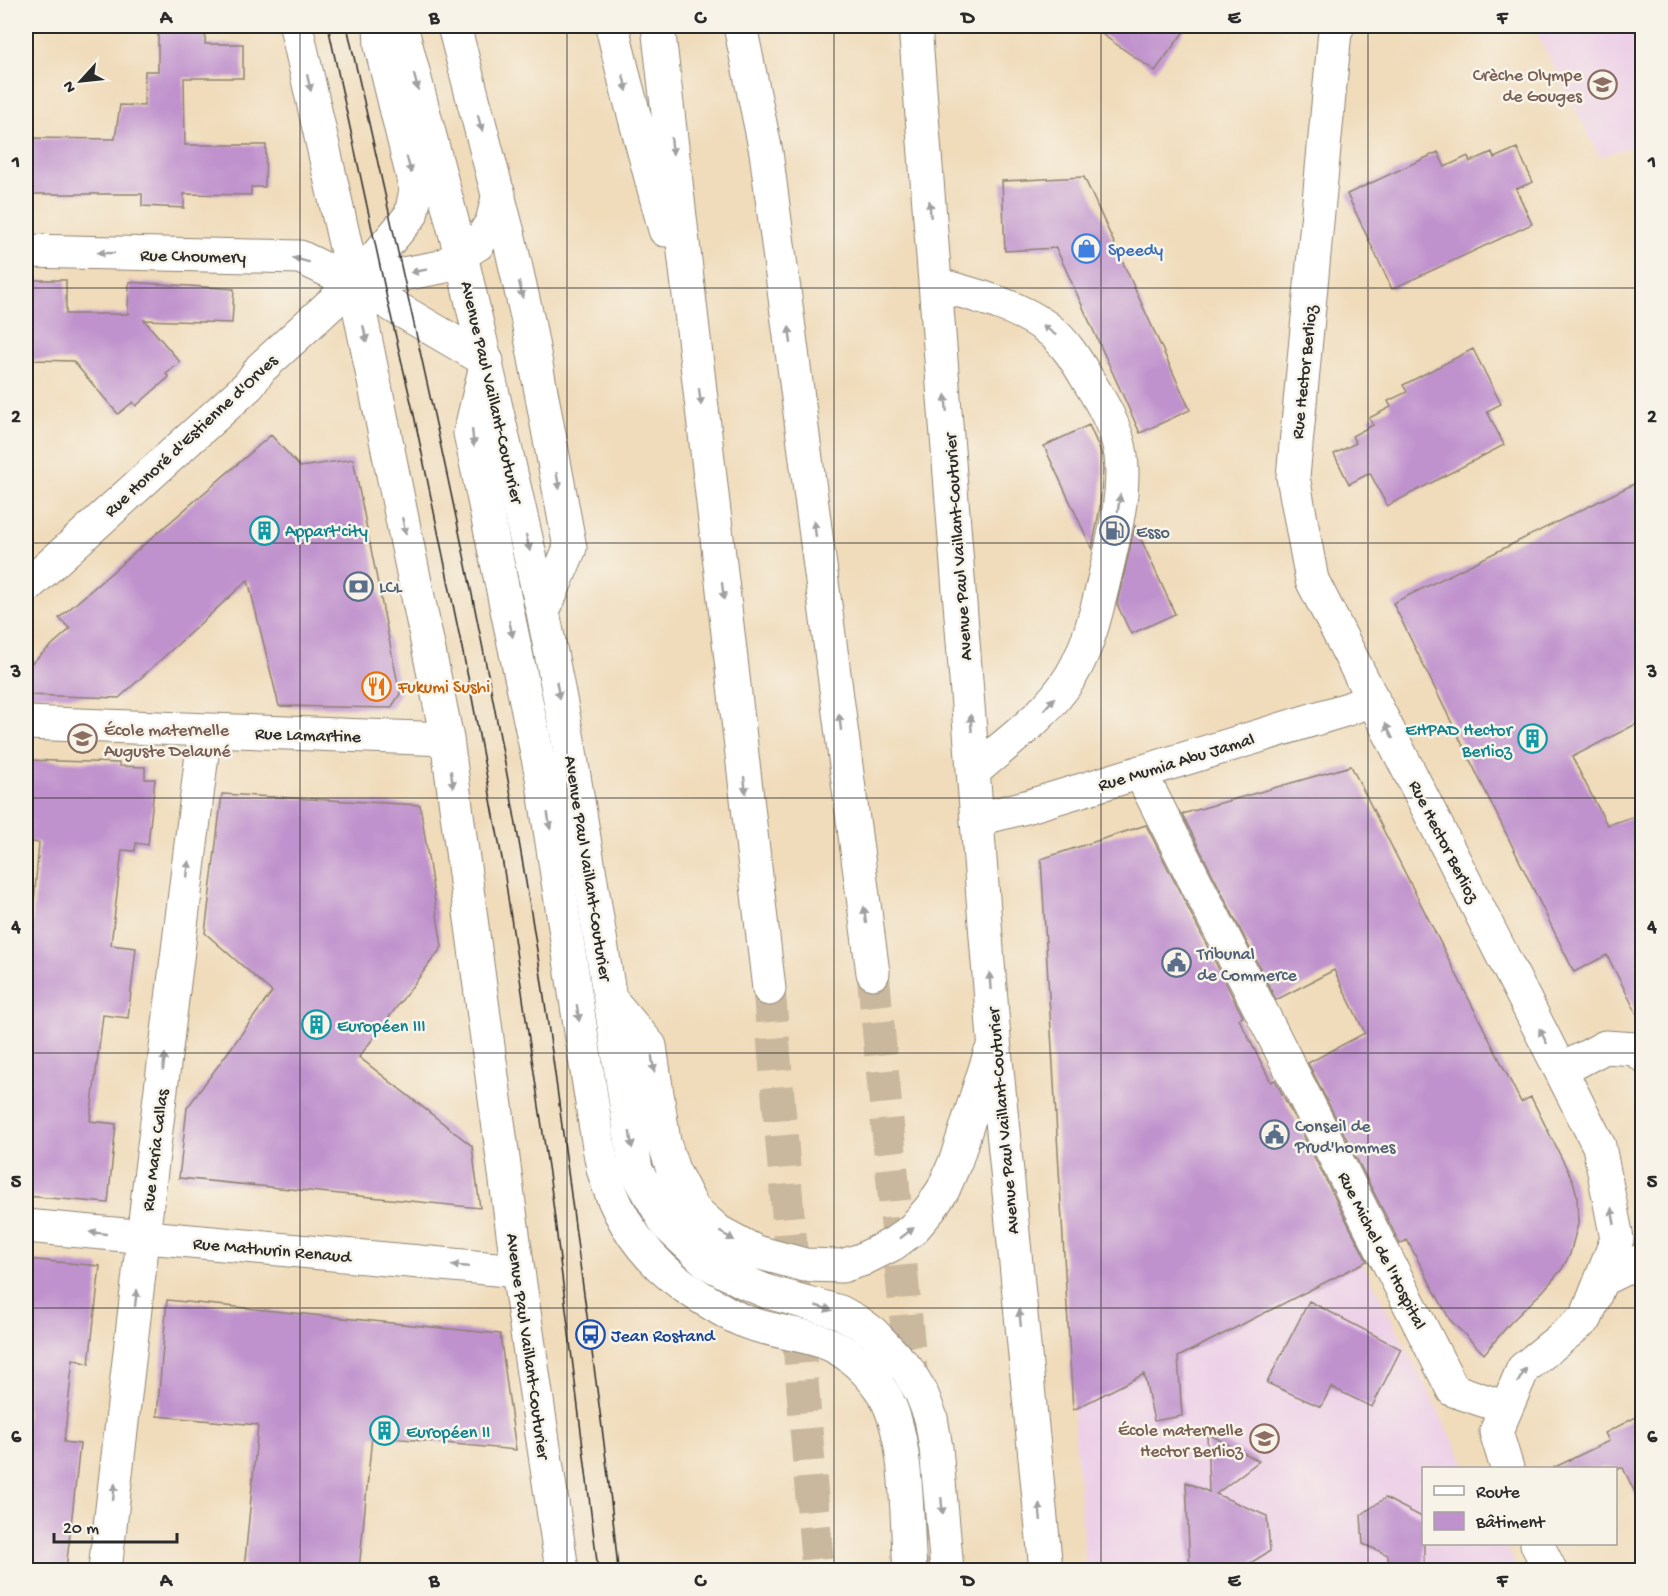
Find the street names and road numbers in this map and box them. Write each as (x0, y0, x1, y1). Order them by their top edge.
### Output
street label: Rue Choumery (140, 246, 246, 269)
street label: Avenue Paul Vaillant-Couturier (455, 279, 527, 507)
street label: Rue Hector Berlioz (1288, 303, 1323, 440)
street label: Rue Honoré d'Estienne d'Orves (101, 350, 284, 523)
street label: Avenue Paul Vaillant-Couturier (941, 431, 978, 661)
street label: Rue Lamartine (254, 724, 362, 749)
street label: Rue Mumia Abu Jamal (1096, 730, 1257, 797)
street label: Avenue Paul Vaillant-Couturier (558, 754, 615, 984)
street label: Rue Hector Berlioz (1403, 777, 1483, 908)
street label: Avenue Paul Vaillant-Couturier (984, 1005, 1025, 1235)
street label: Rue Maria Callas (139, 1087, 175, 1213)
street label: Rue Michel de l'Hospital (1332, 1169, 1430, 1333)
street label: Avenue Paul Vaillant-Couturier (500, 1232, 553, 1462)
street label: Rue Mathurin Renaud (192, 1234, 353, 1269)

